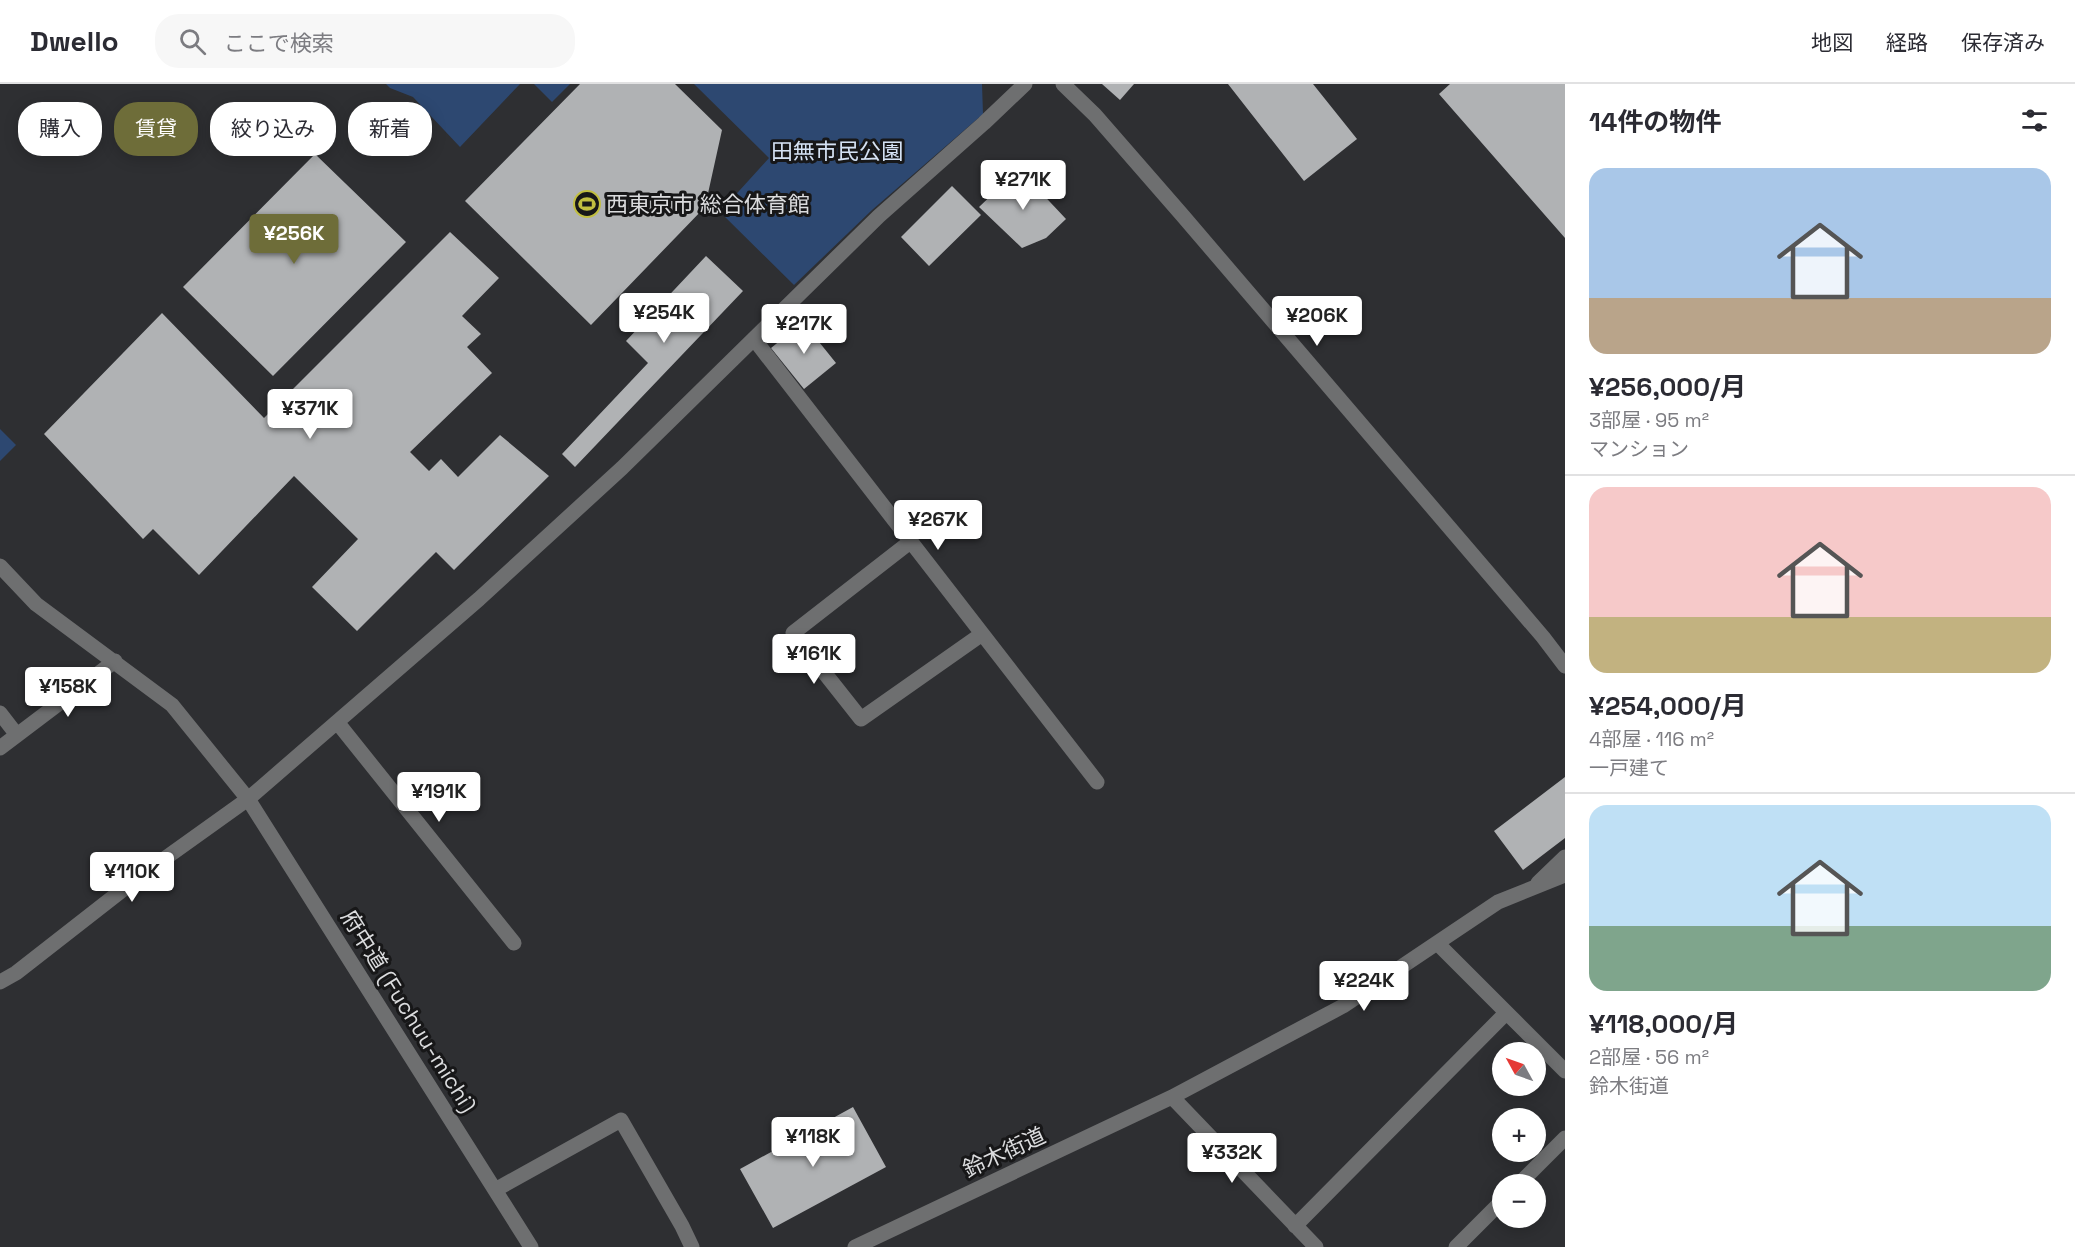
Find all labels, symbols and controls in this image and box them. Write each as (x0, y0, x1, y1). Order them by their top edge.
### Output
search box (155, 14, 575, 68)
text: Dwello (30, 23, 119, 59)
icon: search (176, 25, 209, 58)
text: ここで検索 (224, 29, 334, 57)
text: 地図 (1811, 29, 1853, 56)
text: 経路 (1886, 29, 1928, 56)
text: 保存済み (1961, 29, 2045, 56)
chip: 購入 (18, 102, 102, 156)
chip: 賃貸 (114, 102, 198, 156)
chip: 絞り込み (210, 102, 336, 156)
chip: 新着 (348, 102, 432, 156)
icon: filters (2018, 104, 2051, 137)
text: 14件の物件 (1589, 105, 1721, 139)
park label: 田無市民公園 (771, 137, 903, 165)
pin: ¥271K (981, 160, 1065, 211)
text: ¥271K (995, 166, 1051, 192)
sports icon: 西東京市 総合体育館 (572, 189, 602, 219)
place label: 西東京市 総合体育館 (606, 190, 810, 218)
icon: home (1766, 207, 1874, 315)
pin: ¥256K (252, 214, 336, 265)
text: ¥256K (263, 220, 325, 246)
pin: ¥254K (622, 293, 706, 344)
pin: ¥206K (1275, 296, 1359, 347)
text: ¥254K (633, 299, 695, 325)
text: ¥206K (1286, 302, 1348, 328)
pin: ¥217K (762, 304, 846, 355)
text: ¥217K (776, 310, 832, 336)
text: ¥256,000/月 (1589, 370, 1746, 404)
pin: ¥371K (268, 389, 352, 440)
text: ¥371K (282, 395, 339, 421)
text: 3部屋 · 95 m² (1589, 407, 1709, 433)
text: マンション (1589, 436, 1689, 462)
pin: ¥267K (896, 500, 980, 551)
text: ¥267K (908, 506, 968, 532)
icon: home (1766, 526, 1874, 634)
pin: ¥161K (772, 634, 856, 685)
text: ¥161K (786, 640, 842, 666)
pin: ¥158K (26, 667, 110, 718)
text: ¥158K (39, 673, 97, 699)
text: ¥254,000/月 (1589, 689, 1747, 723)
text: 4部屋 · 116 m² (1589, 726, 1714, 752)
text: 一戸建て (1589, 755, 1669, 781)
pin: ¥191K (397, 772, 481, 823)
text: ¥191K (411, 778, 467, 804)
icon: home (1766, 844, 1874, 952)
pin: ¥110K (90, 852, 174, 903)
text: ¥110K (104, 858, 160, 884)
street label: 府中道 (Fuchuu-michi) (335, 905, 483, 1117)
pin: ¥224K (1322, 961, 1406, 1012)
text: ¥224K (1333, 967, 1395, 993)
text: ¥118,000/月 (1589, 1007, 1738, 1041)
north arrow (1492, 1042, 1546, 1096)
map controls (1492, 1042, 1546, 1228)
text: 2部屋 · 56 m² (1589, 1044, 1709, 1070)
text: 鈴木街道 (1589, 1073, 1669, 1099)
button: + (1492, 1108, 1546, 1162)
pin: ¥118K (771, 1117, 855, 1168)
street label: 鈴木街道 (958, 1121, 1050, 1183)
text: ¥118K (786, 1123, 841, 1149)
pin: ¥332K (1190, 1133, 1274, 1184)
text: ¥332K (1201, 1139, 1263, 1165)
button: − (1492, 1174, 1546, 1228)

